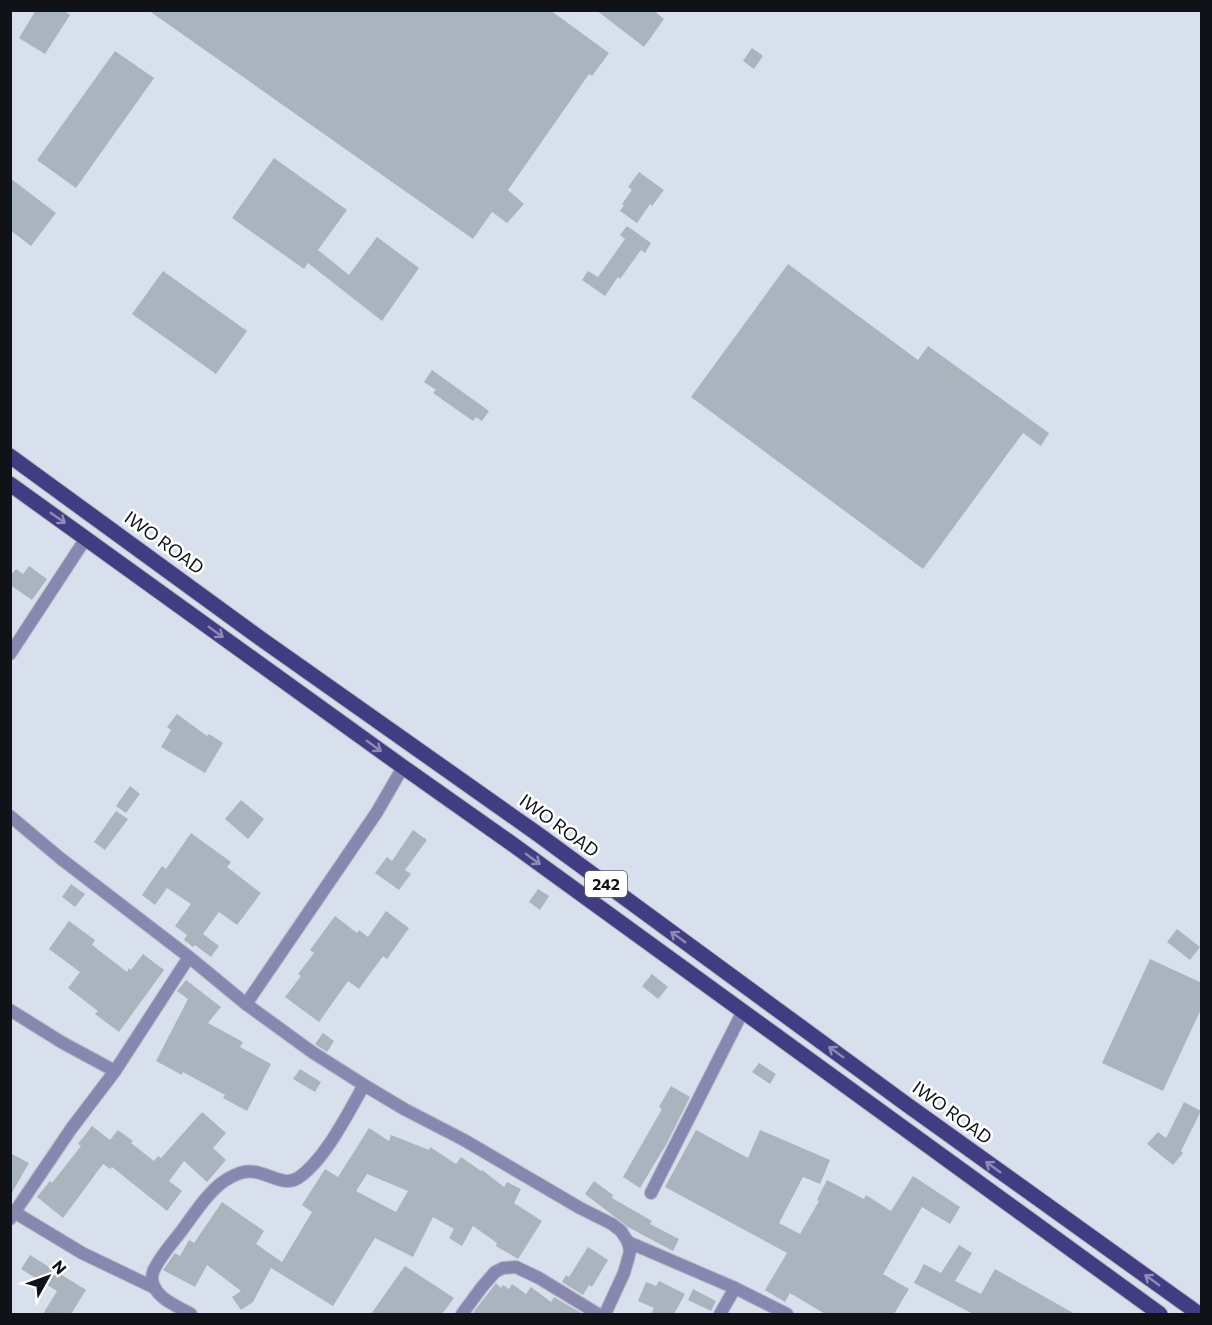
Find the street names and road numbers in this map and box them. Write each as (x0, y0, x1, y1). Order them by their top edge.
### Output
street label: IWO ROAD (121, 506, 209, 578)
street label: IWO ROAD (516, 789, 604, 861)
road number: 242 (585, 871, 627, 897)
street label: IWO ROAD (909, 1076, 997, 1148)

